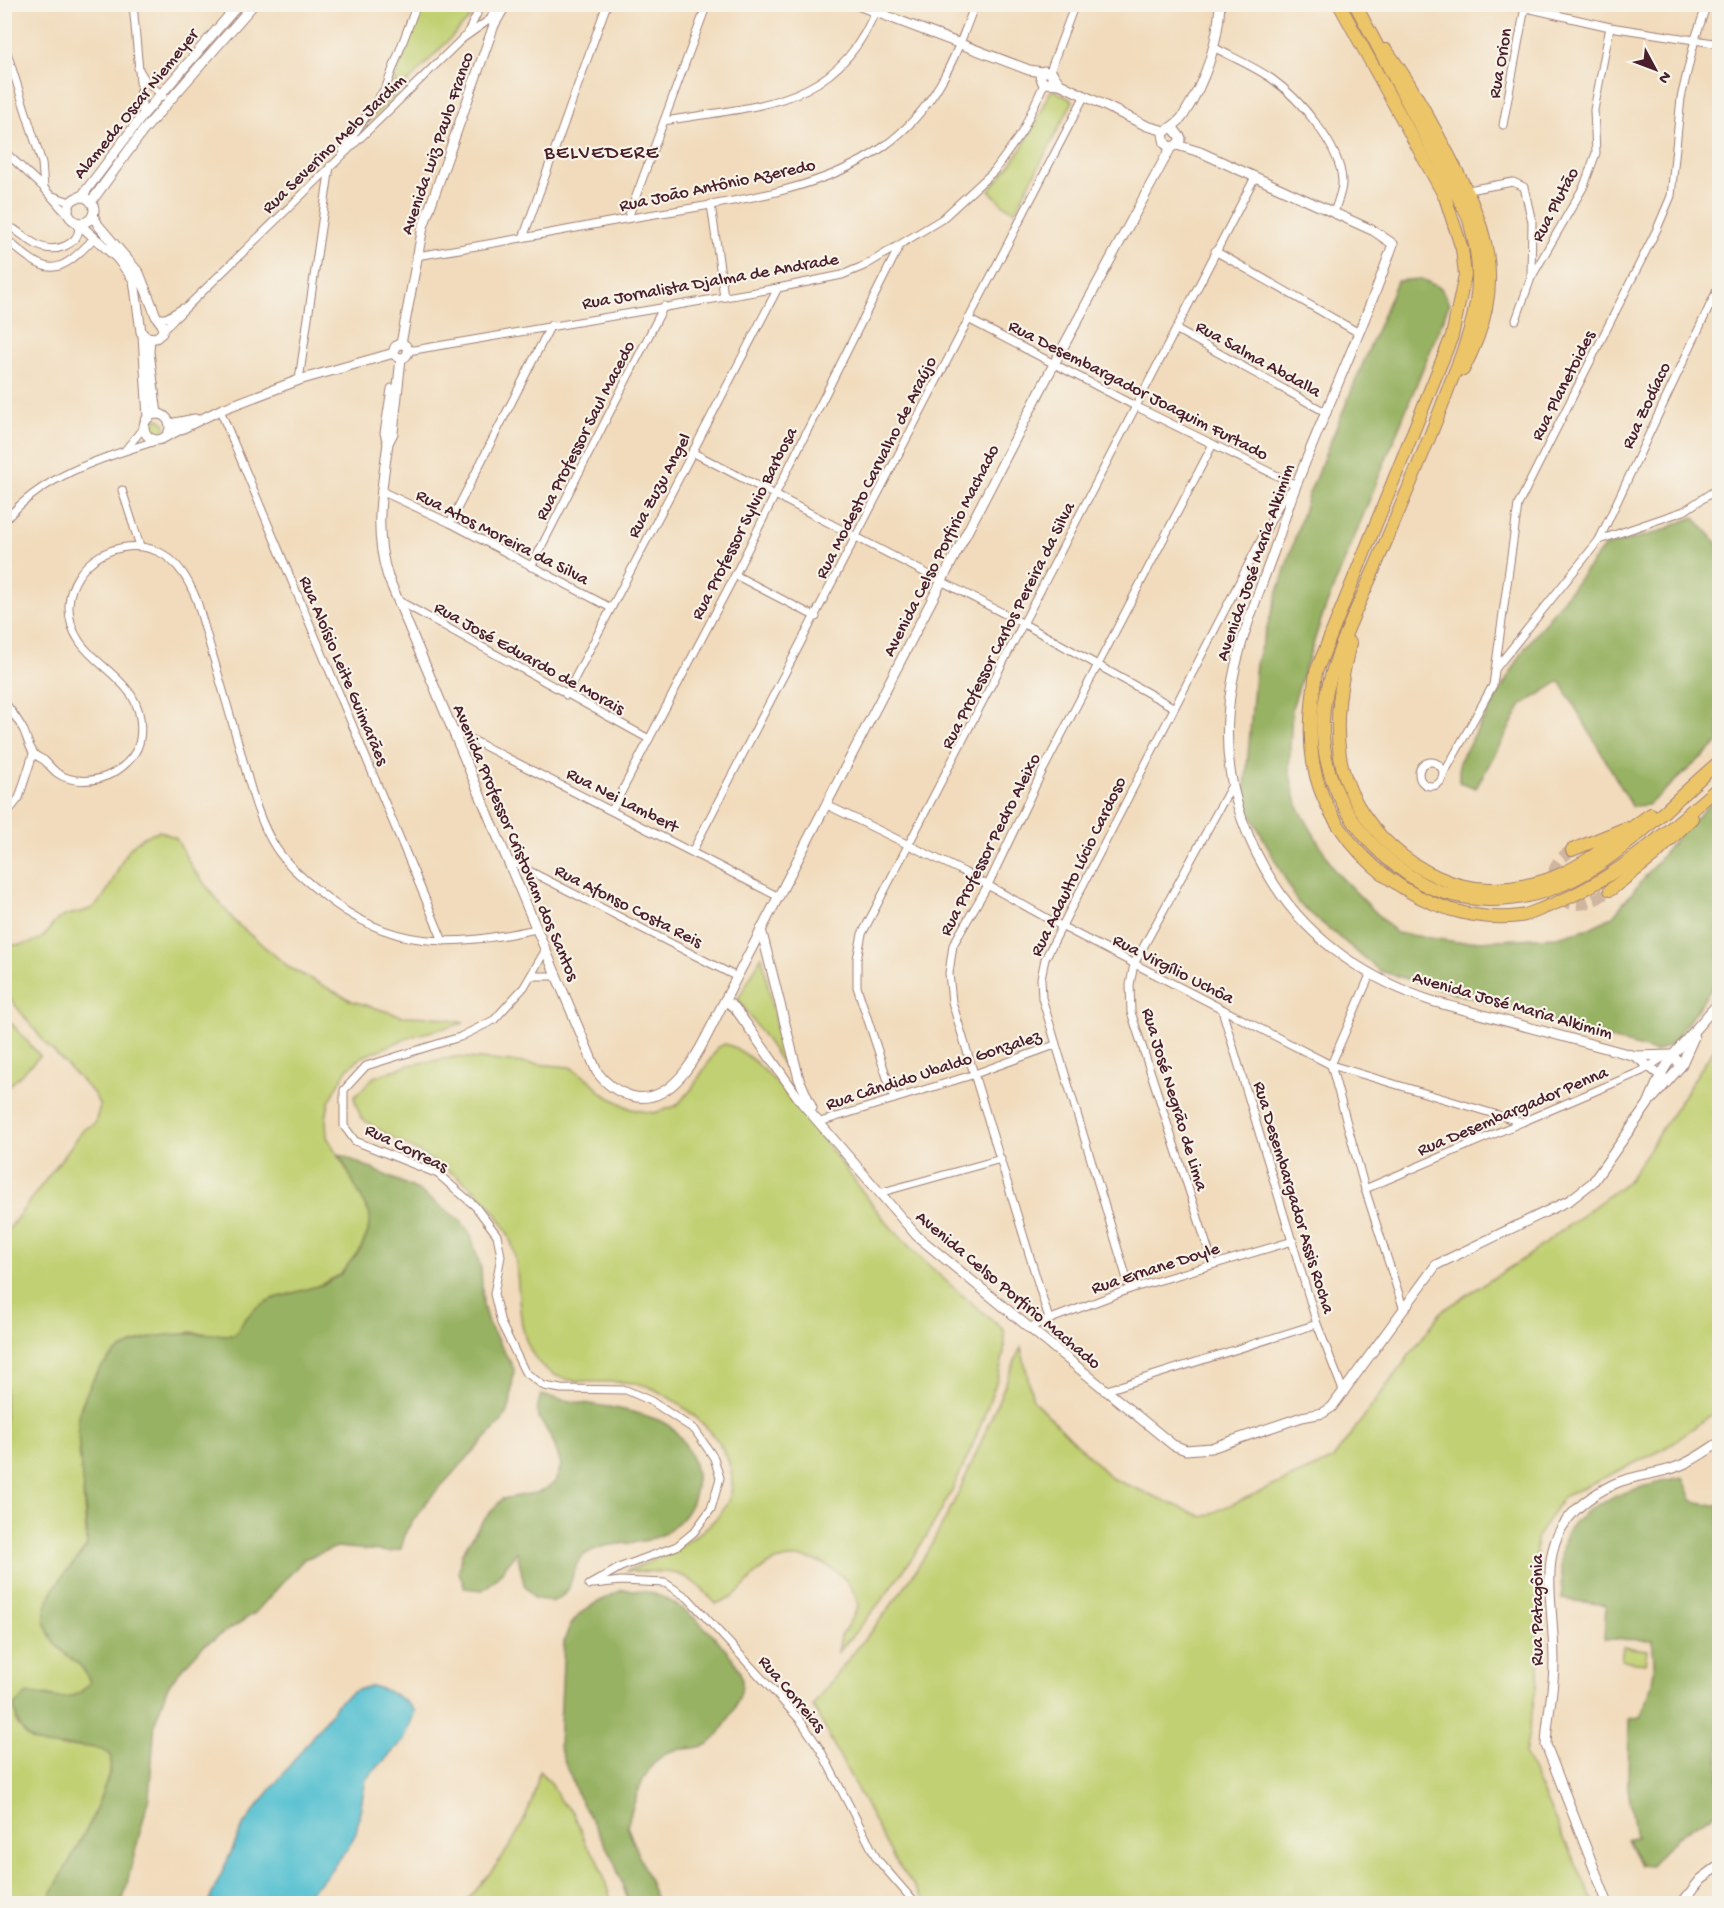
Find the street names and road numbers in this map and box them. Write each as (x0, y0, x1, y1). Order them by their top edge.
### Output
street label: Alameda Oscar Niemeyer (70, 24, 205, 184)
street label: Rua Orion (1485, 26, 1518, 100)
street label: Avenida Luiz Paulo Franco (397, 50, 480, 238)
street label: Rua Severino Melo Jardim (258, 70, 411, 219)
street label: Rua João Antônio Azeredo (618, 155, 817, 218)
street label: Rua Plutão (1528, 164, 1585, 246)
street label: Rua Jornalista Djalma de Andrade (581, 249, 841, 315)
street label: Rua Desembargador Joaquim Furtado (1004, 316, 1271, 466)
street label: Rua Salma Abdalla (1191, 317, 1325, 404)
street label: Rua Planetoides (1527, 326, 1602, 445)
street label: Rua Professor Saul Macedo (532, 338, 641, 524)
street label: Rua Modesto Carvalho de Araújo (812, 353, 943, 583)
street label: Rua Zodíaco (1618, 359, 1676, 453)
street label: Rua Professor Sylvio Barbosa (687, 423, 803, 624)
street label: Rua Zuzu Angel (624, 430, 697, 542)
street label: Avenida Celso Porfirio Machado (879, 441, 1005, 661)
street label: Avenida José Maria Alkimim (1213, 461, 1300, 664)
street label: Rua Atos Moreira da Silva (412, 485, 593, 591)
street label: Rua Professor Carlos Pereira da Silva (938, 498, 1081, 753)
street label: Rua Aloísio Leite Guimarães (293, 573, 393, 770)
street label: Rua José Eduardo de Morais (430, 598, 629, 721)
street label: Avenida Professor Cristovam dos Santos (447, 702, 583, 986)
street label: Rua Professor Pedro Aleixo (936, 750, 1046, 940)
street label: Rua Nei Lambert (562, 764, 683, 839)
street label: Rua Adaulto Lúcio Cardoso (1027, 774, 1132, 960)
street label: Rua Afonso Costa Reis (550, 861, 706, 954)
street label: Rua Virgílio Uchôa (1109, 931, 1238, 1010)
street label: Avenida José Maria Alkimim (1410, 968, 1615, 1045)
street label: Rua José Negrão de Lima (1136, 1006, 1212, 1195)
street label: Rua Cândido Ubaldo Gonzalez (823, 1026, 1045, 1116)
street label: Rua Desembargador Penna (1415, 1062, 1612, 1162)
street label: Rua Desembargador Assis Rocha (1247, 1079, 1338, 1317)
street label: Rua Correas (361, 1120, 452, 1179)
street label: Avenida Celso Porfirio Machado (910, 1207, 1104, 1375)
street label: Rua Ernane Doyle (1089, 1239, 1223, 1300)
street label: Rua Patagônia (1528, 1553, 1549, 1666)
street label: Rua Correias (753, 1652, 830, 1738)

